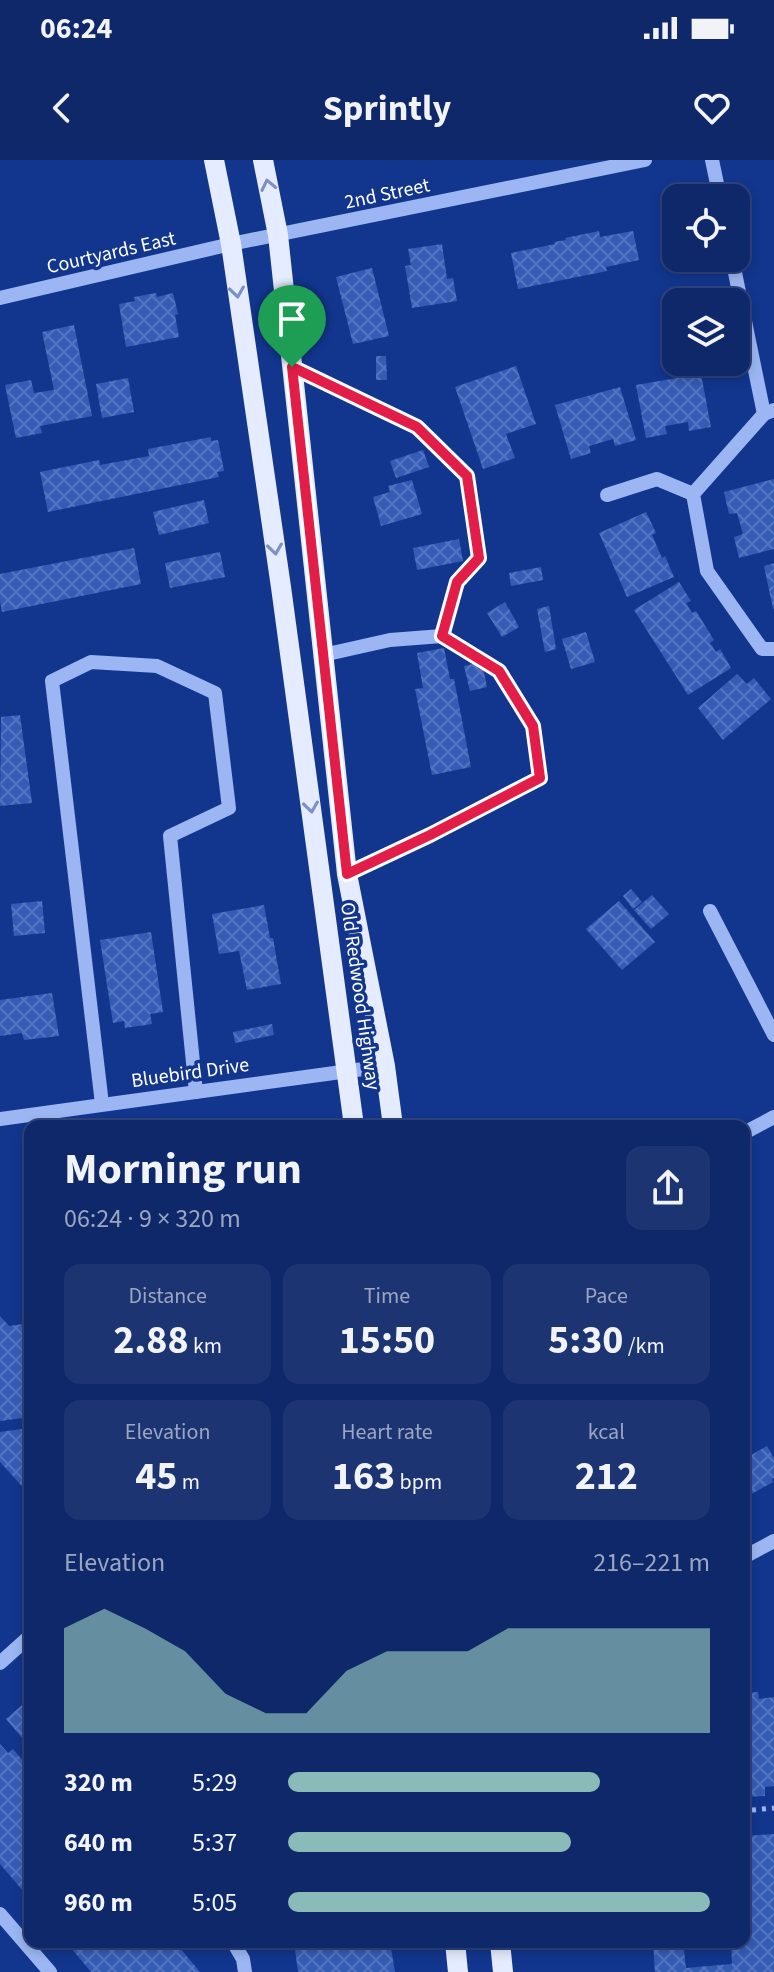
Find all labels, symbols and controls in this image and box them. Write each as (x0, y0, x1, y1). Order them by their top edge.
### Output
text: 06:24 (40, 7, 112, 50)
text: Sprintly (323, 83, 451, 134)
icon: back (40, 86, 84, 130)
icon: heart (690, 86, 734, 130)
street label: 2nd Street (342, 171, 432, 217)
one-way arrow (260, 179, 277, 192)
map controls (662, 184, 750, 376)
button: locate (662, 184, 750, 272)
street label: Courtyards East (44, 224, 179, 281)
one-way arrow (228, 285, 245, 299)
pin (258, 285, 326, 367)
button: layers (662, 288, 750, 376)
icon: arrive (270, 297, 314, 341)
one-way arrow (266, 542, 283, 556)
one-way arrow (302, 800, 319, 814)
street label: Old Redwood Highway (333, 900, 387, 1092)
street label: Bluebird Drive (129, 1051, 251, 1095)
text: Morning run (64, 1138, 302, 1201)
button: share (626, 1146, 710, 1230)
text: 06:24 · 9 × 320 m (64, 1200, 241, 1237)
text: Distance (129, 1280, 207, 1312)
text: Time (364, 1280, 410, 1312)
text: Pace (585, 1280, 628, 1312)
text: 2.88 (113, 1312, 189, 1369)
text: 15:50 (339, 1312, 435, 1369)
text: 5:30 (548, 1312, 623, 1369)
text: km (189, 1330, 222, 1362)
text: /km (623, 1330, 665, 1362)
text: Elevation (125, 1416, 211, 1448)
text: Heart rate (341, 1416, 433, 1448)
text: kcal (588, 1416, 625, 1448)
text: 45 (135, 1448, 177, 1505)
text: 163 (332, 1448, 395, 1505)
text: 212 (575, 1448, 638, 1505)
text: m (177, 1466, 200, 1498)
text: bpm (395, 1466, 442, 1498)
text: Elevation (64, 1544, 165, 1581)
text: 216–221 m (593, 1544, 710, 1581)
text: 320 m (64, 1764, 133, 1801)
text: 5:29 (192, 1764, 237, 1801)
text: 640 m (64, 1824, 133, 1861)
text: 5:37 (192, 1824, 237, 1861)
text: 960 m (64, 1884, 133, 1921)
text: 5:05 (192, 1884, 237, 1921)

